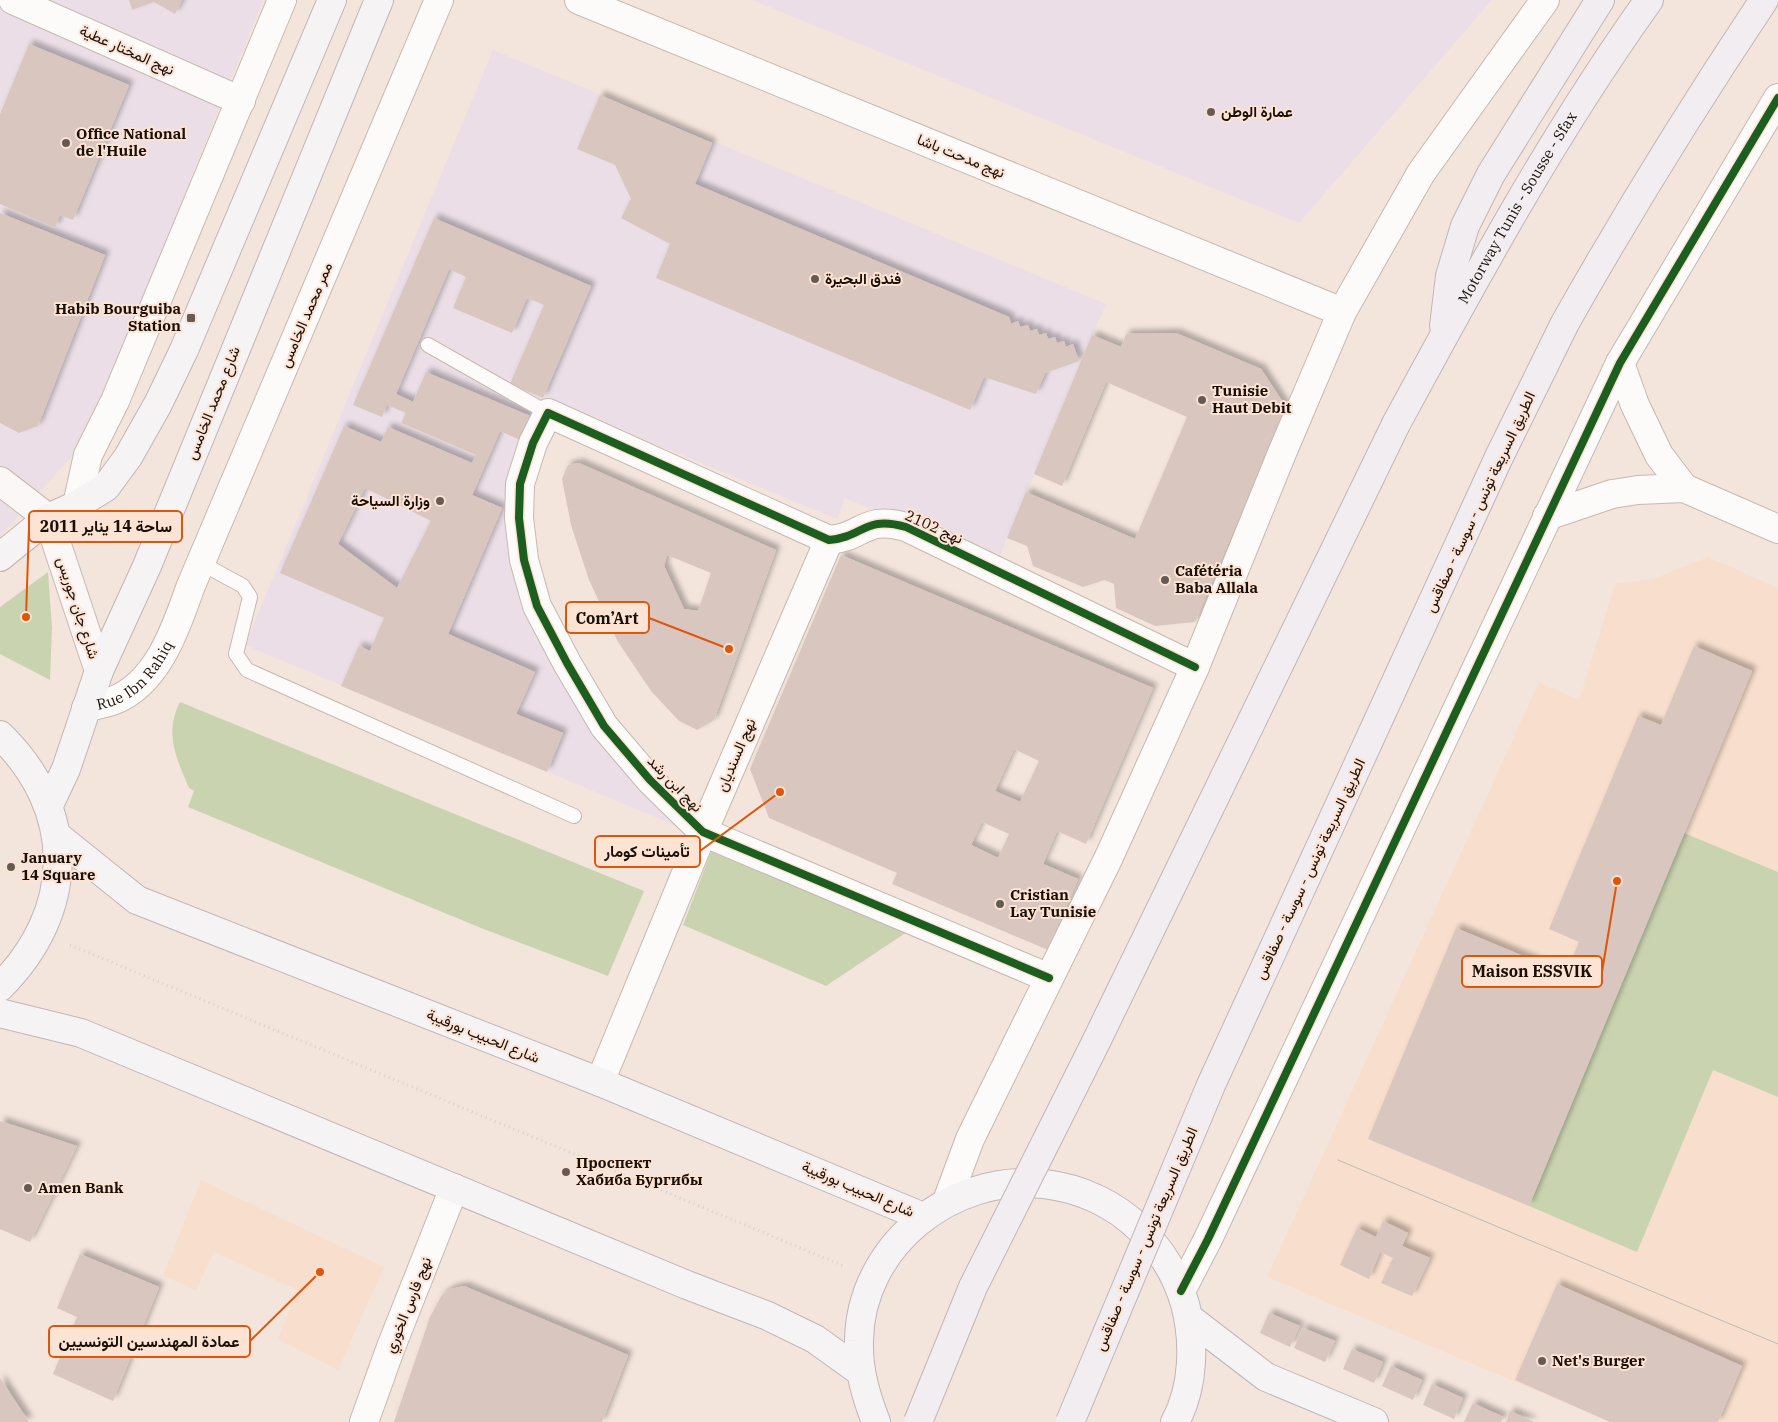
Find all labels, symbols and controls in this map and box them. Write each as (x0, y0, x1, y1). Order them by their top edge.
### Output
street label: نهج المختار عطية (76, 20, 177, 81)
place label: عمارة الوطن (1221, 102, 1293, 121)
marker: عمارة الوطن (1205, 106, 1217, 118)
street label: Motorway Tunis - Sousse - Sfax (1453, 108, 1581, 307)
place label: Office National de l'Huile (76, 124, 186, 160)
street label: نهج مدحت باشا (914, 129, 1008, 184)
marker: Office National de l'Huile (60, 137, 72, 149)
street label: ممر محمد الخامس (275, 259, 337, 371)
place label: فندق البحيرة (825, 269, 901, 288)
marker: فندق البحيرة (809, 273, 821, 285)
place label: Habib Bourguiba Station (55, 299, 181, 335)
marker: Habib Bourguiba Station (185, 312, 197, 324)
street label: شارع محمد الخامس (181, 343, 246, 463)
place label: Tunisie Haut Debit (1212, 381, 1292, 417)
street label: الطريق السريعة تونس - سوسة - صفاقس (1420, 388, 1540, 616)
marker: Tunisie Haut Debit (1196, 394, 1208, 406)
place label: وزارة السياحة (351, 491, 430, 510)
marker: وزارة السياحة (434, 495, 446, 507)
street label: نهج 2102 (901, 505, 966, 550)
callout: ساحة 14 يناير 2011 (29, 511, 182, 542)
text: ساحة 14 يناير 2011 (40, 516, 172, 537)
street label: شارع جان جوريس (51, 554, 104, 662)
place label: Cafétéria Baba Allala (1175, 561, 1258, 597)
marker: Cafétéria Baba Allala (1159, 574, 1171, 586)
callout: Com’Art (566, 602, 649, 633)
text: Com’Art (576, 608, 638, 628)
street label: Rue Ibn Rahiq (95, 637, 177, 714)
street label: نهج السنديان (712, 715, 761, 795)
street label: نهج ابن رشد (642, 751, 707, 817)
street label: الطريق السريعة تونس - سوسة - صفاقس (1250, 755, 1370, 983)
callout: تأمينات كومار (595, 836, 700, 867)
text: تأمينات كومار (603, 841, 690, 862)
place label: January 14 Square (21, 848, 95, 884)
marker: January 14 Square (5, 861, 17, 873)
place label: Cristian Lay Tunisie (1010, 885, 1096, 921)
marker: Cristian Lay Tunisie (994, 898, 1006, 910)
callout: Maison ESSVIK (1462, 956, 1602, 987)
text: Maison ESSVIK (1472, 961, 1593, 981)
street label: شارع الحبيب بورقيبة (423, 1004, 543, 1069)
street label: الطريق السريعة تونس - سوسة - صفاقس (1090, 1124, 1202, 1354)
place label: Проспект Хабиба Бургибы (576, 1153, 703, 1189)
street label: شارع الحبيب بورقيبة (798, 1156, 917, 1223)
marker: Проспект Хабиба Бургибы (560, 1166, 572, 1178)
place label: Amen Bank (38, 1178, 124, 1197)
marker: Amen Bank (22, 1182, 34, 1194)
street label: نهج فارس الخوري (380, 1254, 439, 1357)
callout: عمادة المهندسين التونسيين (49, 1326, 250, 1357)
text: عمادة المهندسين التونسيين (59, 1331, 239, 1352)
place label: Net's Burger (1552, 1351, 1645, 1370)
marker: Net's Burger (1536, 1355, 1548, 1367)

